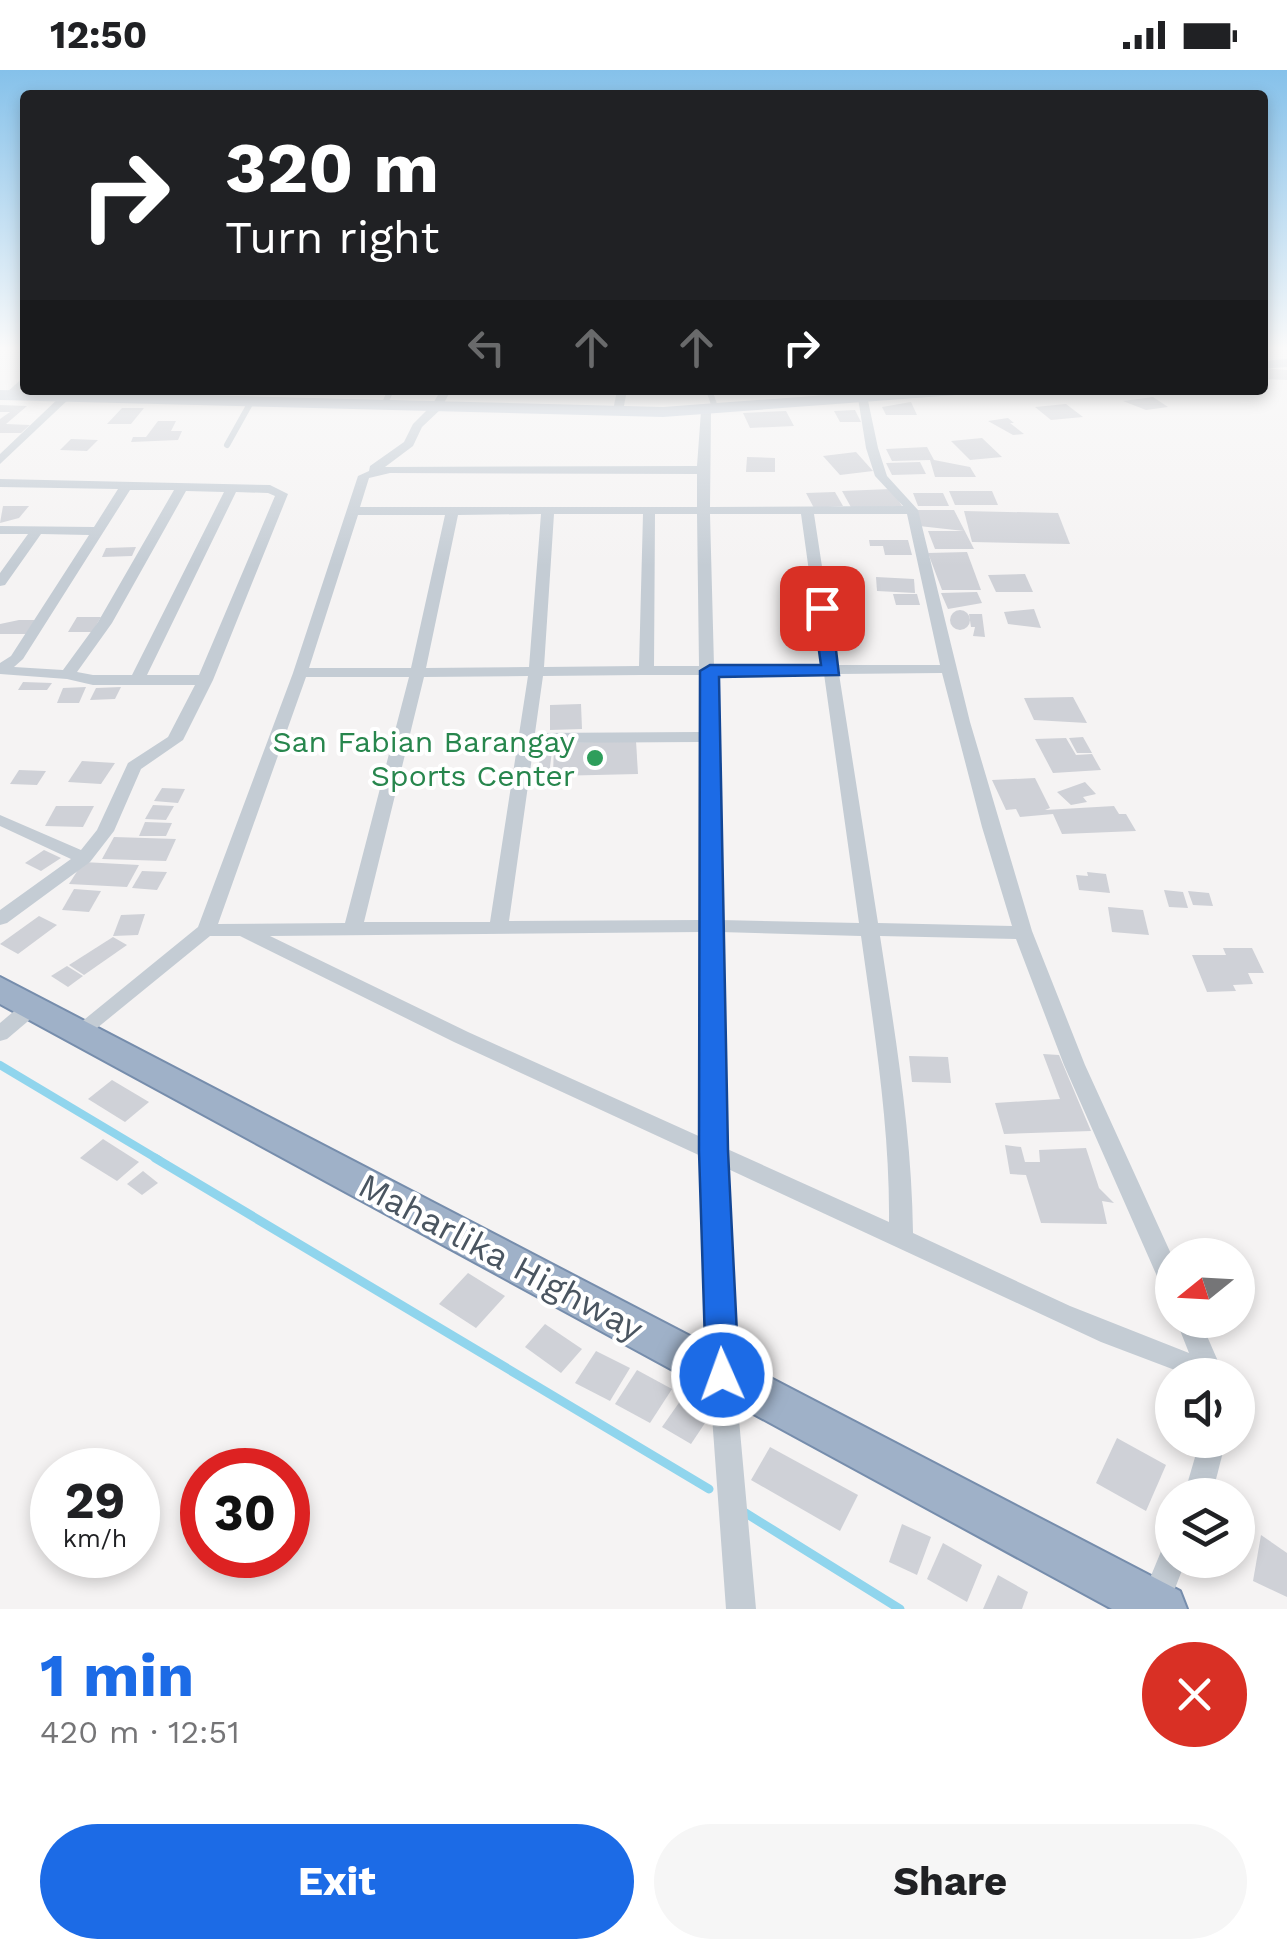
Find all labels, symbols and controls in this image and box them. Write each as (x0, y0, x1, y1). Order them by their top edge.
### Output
text: 12:50 (50, 13, 147, 57)
text: 320 m (225, 127, 439, 209)
icon: right (60, 130, 190, 260)
text: Turn right (225, 211, 439, 264)
icon: left (459, 320, 514, 375)
icon: ahead (564, 320, 619, 375)
icon: ahead (669, 320, 724, 375)
icon: right (774, 320, 829, 375)
pin (780, 566, 865, 651)
icon: arrive (795, 581, 850, 636)
place label: San Fabian Barangay Sports Center (272, 724, 576, 793)
marker: San Fabian Barangay Sports Center (584, 747, 606, 769)
street label: Maharlika Highway (351, 1164, 651, 1350)
north arrow (1155, 1238, 1255, 1338)
map controls (1155, 1238, 1255, 1578)
position arrow (670, 1323, 774, 1427)
button: sound (1155, 1358, 1255, 1458)
speed limit sign: 30 (180, 1448, 310, 1578)
text: 29 (65, 1471, 125, 1530)
button: layers (1155, 1478, 1255, 1578)
text: km/h (63, 1524, 127, 1553)
text: 1 min (40, 1640, 194, 1711)
button: close (1142, 1642, 1247, 1747)
text: 420 m · 12:51 (40, 1713, 240, 1751)
button: Exit (40, 1824, 634, 1939)
button: Share (654, 1824, 1247, 1939)

